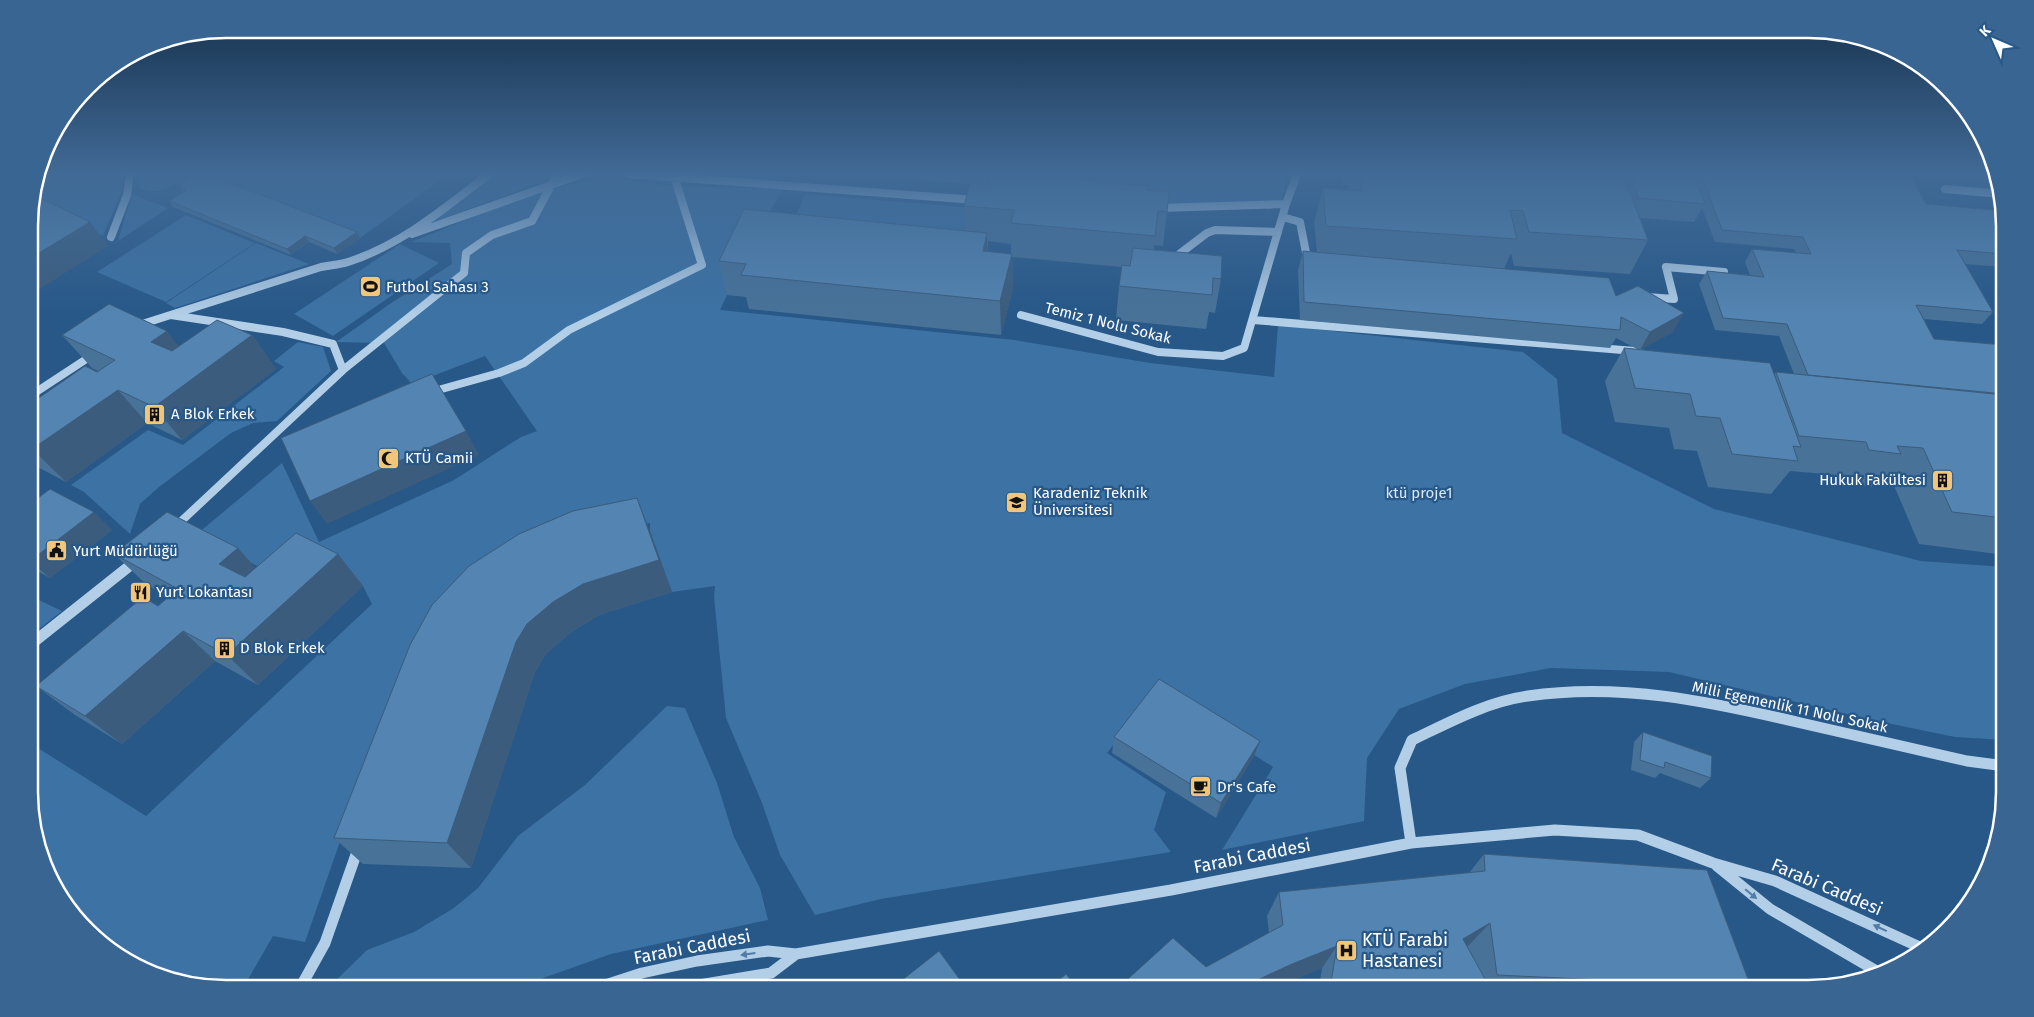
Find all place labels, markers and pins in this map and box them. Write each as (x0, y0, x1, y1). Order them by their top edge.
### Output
sports icon: Futbol Sahası 3 (358, 275, 382, 299)
place label: Futbol Sahası 3 (386, 278, 489, 296)
building icon: A Blok Erkek (143, 402, 167, 426)
place label: A Blok Erkek (171, 405, 255, 423)
mosque icon: KTÜ Camii (377, 446, 401, 470)
place label: KTÜ Camii (405, 449, 473, 467)
building icon: Hukuk Fakültesi (1930, 468, 1954, 492)
place label: Hukuk Fakültesi (1819, 471, 1926, 489)
place label: Karadeniz Teknik Üniversitesi (1033, 484, 1148, 519)
school or university icon: Karadeniz Teknik Üniversitesi (1005, 490, 1029, 514)
public building icon: Yurt Müdürlüğü (45, 539, 69, 563)
place label: Yurt Müdürlüğü (73, 542, 178, 560)
restaurant icon: Yurt Lokantası (128, 580, 152, 604)
place label: Yurt Lokantası (156, 583, 252, 601)
building icon: D Blok Erkek (212, 636, 236, 660)
place label: D Blok Erkek (240, 639, 325, 657)
cafe icon: Dr's Cafe (1189, 775, 1213, 799)
place label: Dr's Cafe (1217, 778, 1276, 796)
place label: KTÜ Farabi Hastanesi (1362, 929, 1448, 972)
hospital icon: KTÜ Farabi Hastanesi (1334, 938, 1358, 962)

